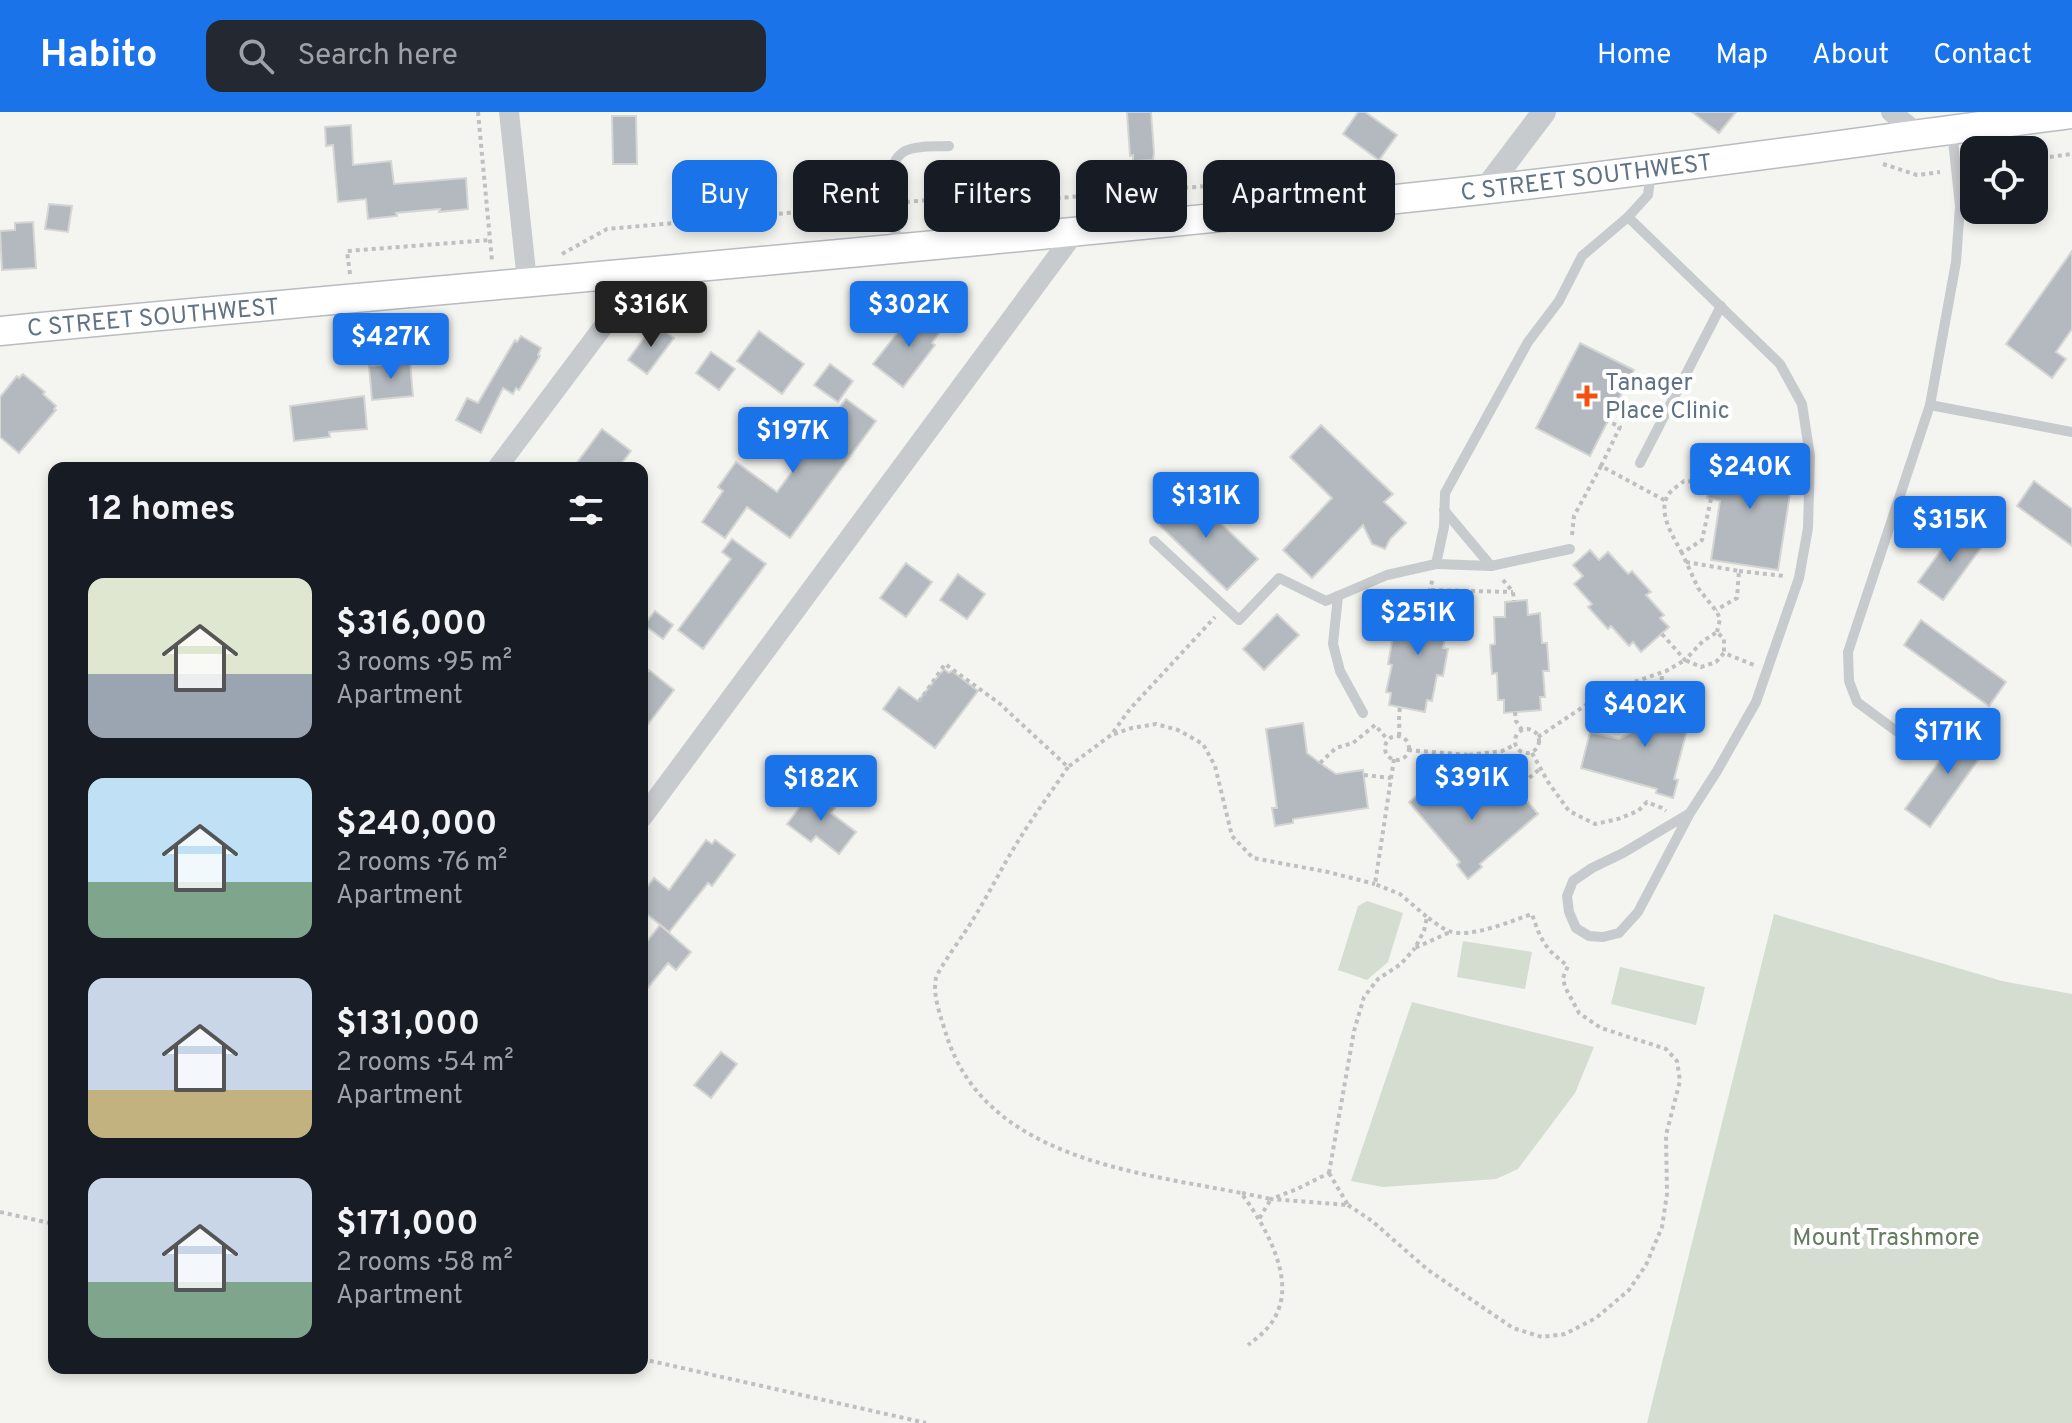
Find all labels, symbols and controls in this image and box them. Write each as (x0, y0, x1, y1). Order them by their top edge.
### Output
search box (206, 20, 766, 92)
text: Habito (40, 32, 158, 81)
icon: search (234, 34, 278, 78)
text: Search here (298, 38, 458, 75)
text: Home (1597, 38, 1671, 74)
text: Map (1715, 38, 1768, 74)
text: About (1812, 38, 1889, 74)
text: Contact (1933, 38, 2032, 74)
map controls (1960, 136, 2048, 224)
button: locate (1960, 136, 2048, 224)
street label: C STREET SOUTHWEST (1459, 149, 1714, 209)
chip: Buy (672, 160, 777, 232)
chip: Rent (793, 160, 908, 232)
chip: Filters (924, 160, 1060, 232)
chip: New (1076, 160, 1187, 232)
chip: Apartment (1203, 160, 1395, 232)
pin: $316K (595, 281, 707, 349)
pin: $302K (853, 281, 965, 349)
text: $316K (613, 290, 689, 323)
text: $302K (868, 290, 950, 323)
street label: C STREET SOUTHWEST (26, 293, 281, 345)
pin: $427K (335, 313, 447, 381)
text: $427K (351, 322, 431, 355)
place label: Tanager Place Clinic (1605, 369, 1730, 427)
marker: Tanager Place Clinic (1576, 385, 1598, 407)
pin: $197K (737, 407, 849, 475)
text: $197K (756, 416, 830, 449)
pin: $240K (1694, 443, 1806, 511)
text: $240K (1708, 452, 1792, 485)
pin: $131K (1150, 472, 1262, 540)
text: $131K (1171, 481, 1241, 514)
icon: filters (564, 488, 608, 532)
text: 12 homes (88, 489, 235, 532)
pin: $315K (1894, 496, 2006, 564)
text: $315K (1912, 505, 1988, 538)
pin: $251K (1362, 589, 1474, 657)
text: $251K (1380, 598, 1456, 631)
text: $316,000 (336, 604, 487, 647)
icon: home (152, 610, 248, 706)
text: 3 rooms · 95 m² (336, 647, 512, 680)
text: Apartment (336, 680, 463, 713)
pin: $402K (1589, 681, 1701, 749)
text: $402K (1603, 690, 1687, 723)
pin: $171K (1892, 708, 2004, 776)
text: $171K (1913, 717, 1983, 750)
pin: $391K (1416, 754, 1528, 822)
pin: $182K (765, 755, 877, 823)
text: $391K (1434, 763, 1510, 796)
text: $182K (783, 764, 859, 797)
text: $240,000 (336, 804, 497, 847)
icon: home (152, 810, 248, 906)
text: 2 rooms · 76 m² (336, 847, 508, 880)
text: Apartment (336, 880, 463, 913)
text: $131,000 (336, 1004, 480, 1047)
icon: home (152, 1010, 248, 1106)
text: 2 rooms · 54 m² (336, 1047, 514, 1080)
text: Apartment (336, 1080, 463, 1113)
text: $171,000 (336, 1204, 479, 1247)
icon: home (152, 1210, 248, 1306)
park label: Mount Trashmore (1792, 1224, 1980, 1254)
text: 2 rooms · 58 m² (336, 1247, 513, 1280)
text: Apartment (336, 1280, 463, 1313)

